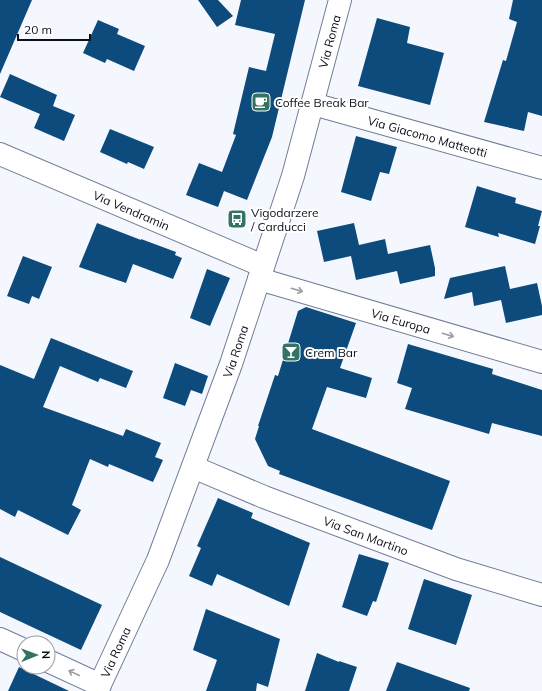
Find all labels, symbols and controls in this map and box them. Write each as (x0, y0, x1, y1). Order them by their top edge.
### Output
street label: Via Roma (315, 13, 343, 70)
scale bar (18, 16, 90, 42)
text: 20 m (24, 22, 52, 37)
cafe icon: Coffee Break Bar (250, 91, 272, 113)
place label: Coffee Break Bar (275, 95, 369, 110)
street label: Via Giacomo Matteotti (366, 112, 489, 160)
street label: Via Vendramin (91, 187, 172, 233)
place label: Vigodarzere / Carducci (250, 205, 319, 234)
bus stop icon: Vigodarzere / Carducci (226, 208, 248, 230)
one-way arrow (290, 287, 303, 294)
street label: Via Europa (370, 305, 432, 336)
street label: Via Roma (219, 323, 251, 380)
one-way arrow (442, 332, 455, 339)
bar icon: Crem Bar (280, 341, 302, 363)
place label: Crem Bar (305, 345, 358, 360)
street label: Via San Martino (321, 512, 411, 558)
street label: Via Roma (97, 624, 133, 680)
north arrow (16, 635, 56, 675)
text: N (39, 651, 53, 659)
one-way arrow (68, 669, 80, 676)

